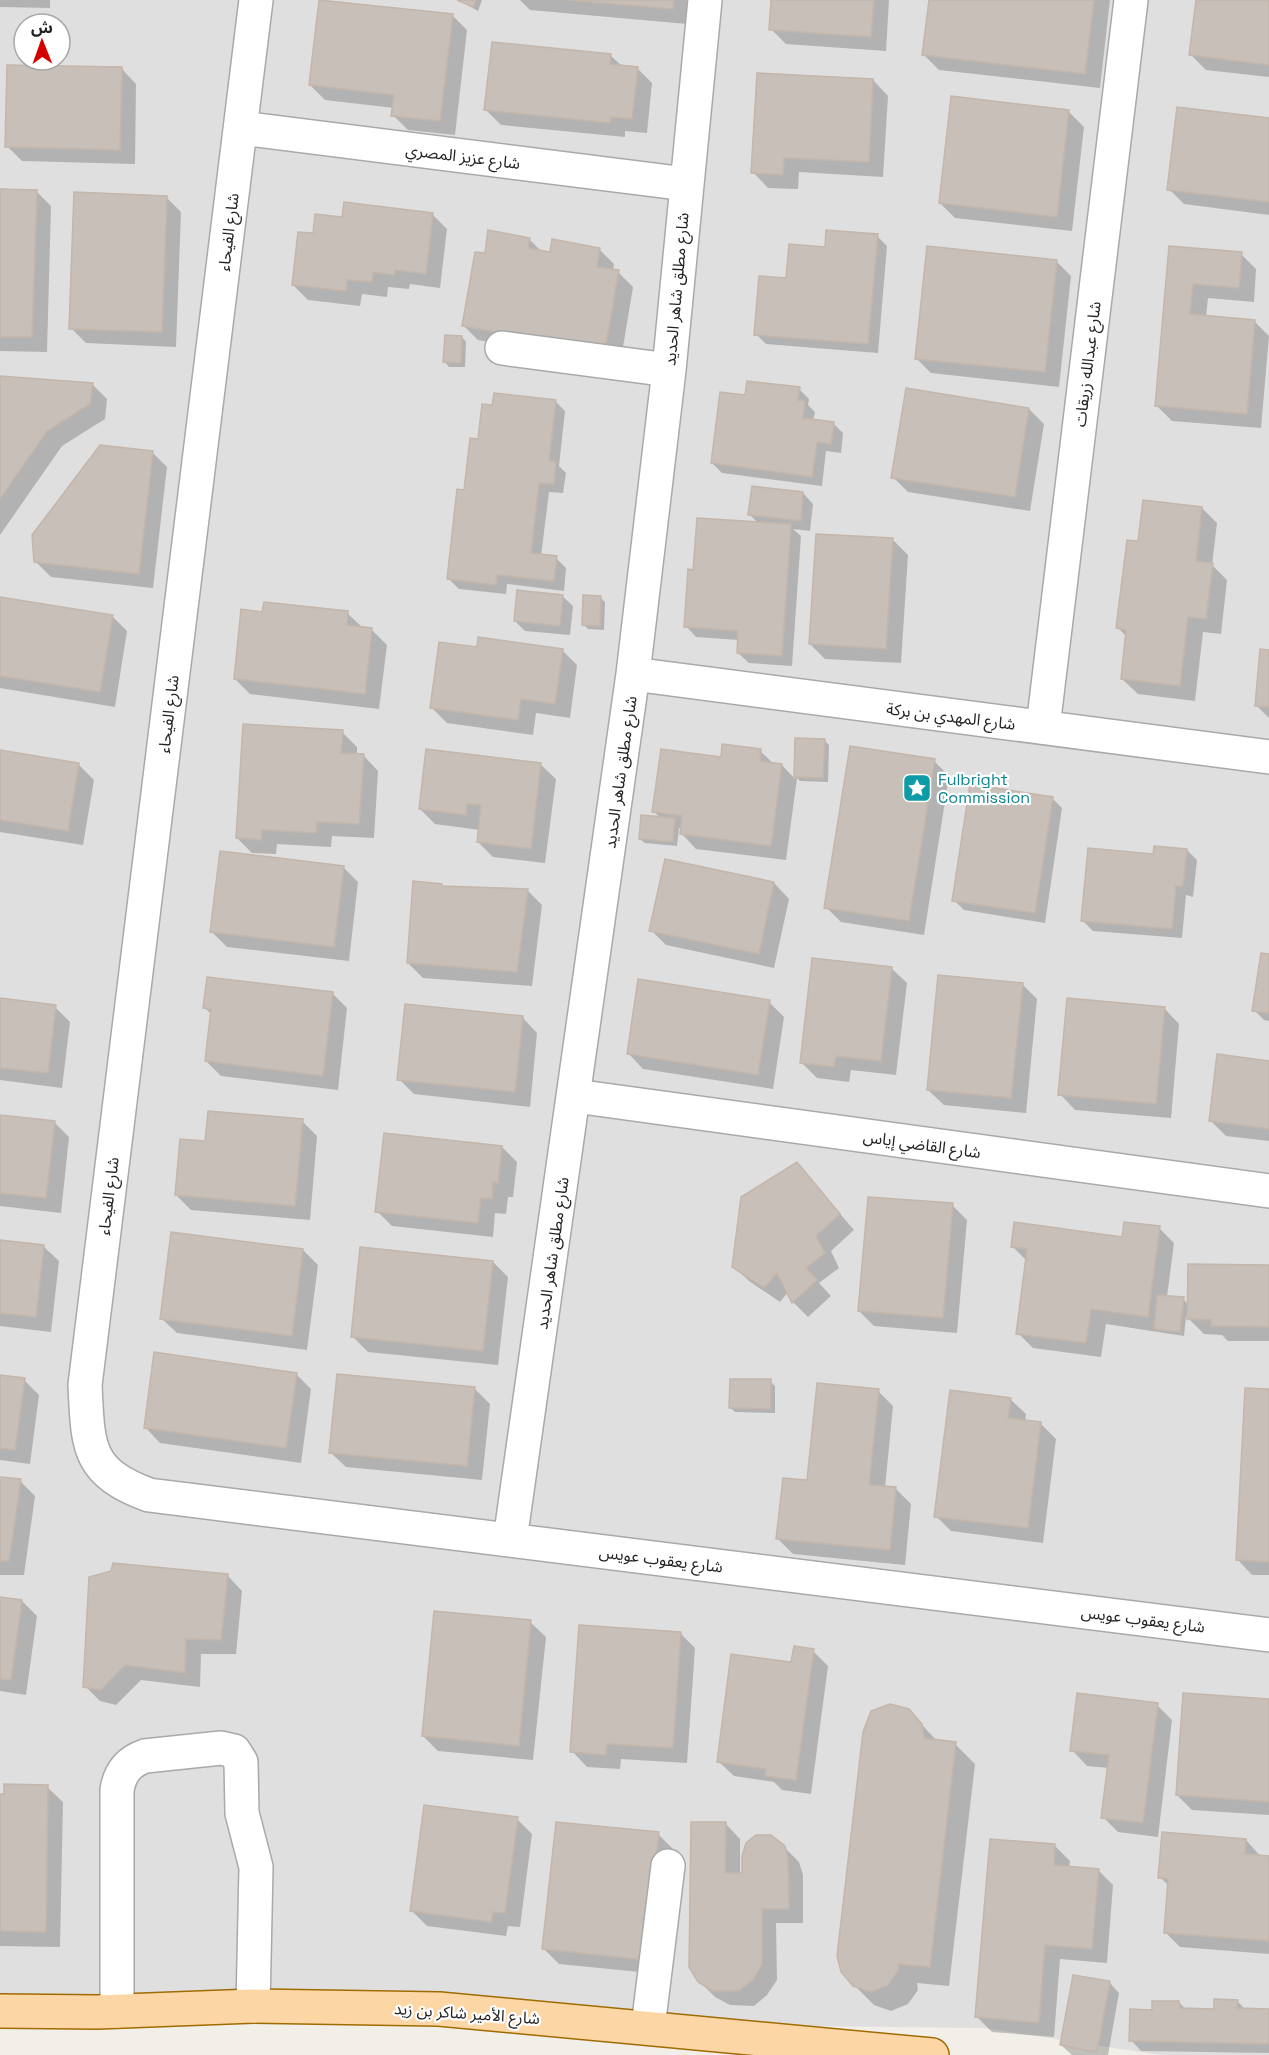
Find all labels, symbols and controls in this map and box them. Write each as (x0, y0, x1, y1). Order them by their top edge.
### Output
north arrow (12, 12, 72, 72)
text: ش (31, 17, 53, 38)
street label: شارع عزيز المصري (404, 139, 521, 176)
street label: شارع الفيحاء (213, 192, 246, 273)
street label: شارع مطلق شاهر الحديد (659, 212, 696, 367)
street label: شارع عبدالله زريقات (1069, 300, 1108, 428)
street label: شارع الفيحاء (153, 674, 186, 755)
street label: شارع مطلق شاهر الحديد (599, 695, 644, 850)
street label: شارع المهدي بن بركة (885, 698, 1017, 737)
place label: Fulbright Commission (938, 769, 1030, 808)
place icon: Fulbright Commission (901, 772, 933, 804)
street label: شارع القاضي إياس (861, 1126, 982, 1165)
street label: شارع الفيحاء (93, 1156, 126, 1237)
street label: شارع مطلق شاهر الحديد (531, 1176, 576, 1331)
street label: شارع يعقوب عويس (598, 1541, 724, 1579)
street label: شارع يعقوب عويس (1080, 1601, 1206, 1639)
street label: شارع الأمير شاكر بن زيد (393, 1998, 541, 2031)

